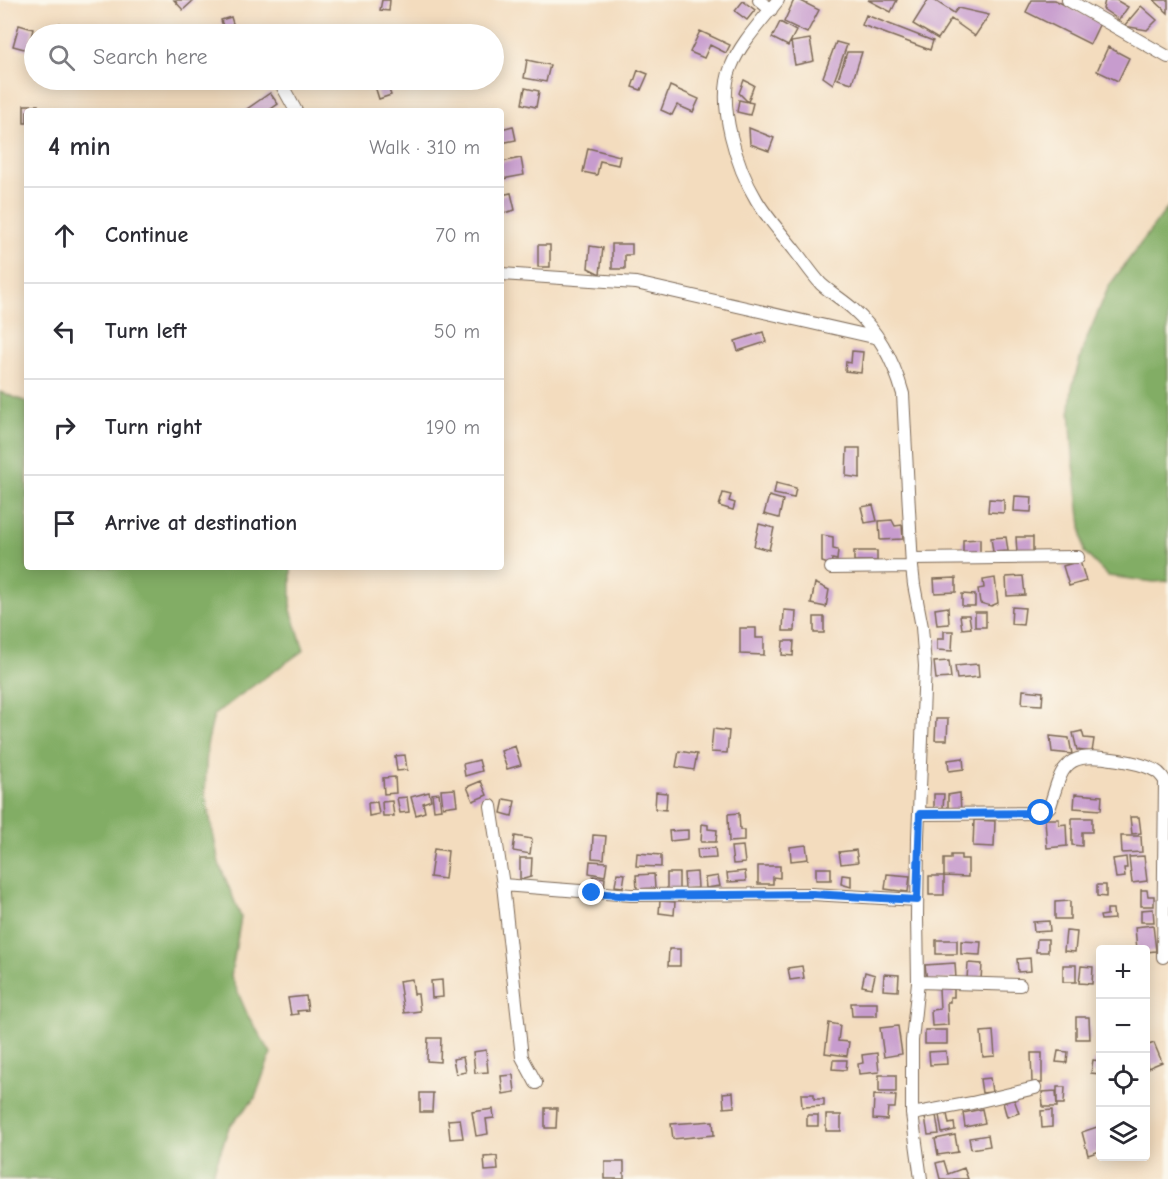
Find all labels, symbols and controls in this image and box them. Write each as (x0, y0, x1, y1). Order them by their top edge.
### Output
search box (24, 24, 504, 90)
icon: search (45, 41, 78, 74)
text: Search here (93, 44, 208, 70)
text: 4 min (48, 132, 111, 162)
text: Walk · 310 m (369, 136, 480, 159)
icon: ahead (48, 219, 81, 252)
text: Continue (105, 222, 188, 248)
text: 70 m (435, 224, 480, 247)
icon: left (48, 315, 81, 348)
text: Turn left (105, 318, 187, 344)
text: 50 m (434, 320, 480, 343)
icon: right (48, 411, 81, 444)
text: Turn right (105, 414, 202, 440)
text: 190 m (426, 416, 480, 439)
icon: arrive (48, 507, 81, 540)
text: Arrive at destination (105, 510, 297, 536)
route start (1027, 799, 1053, 825)
route end (578, 879, 604, 905)
map controls (1096, 945, 1150, 1161)
button: + (1096, 945, 1150, 999)
button: − (1096, 999, 1150, 1053)
button: locate (1096, 1053, 1150, 1107)
button: layers (1096, 1107, 1150, 1161)

